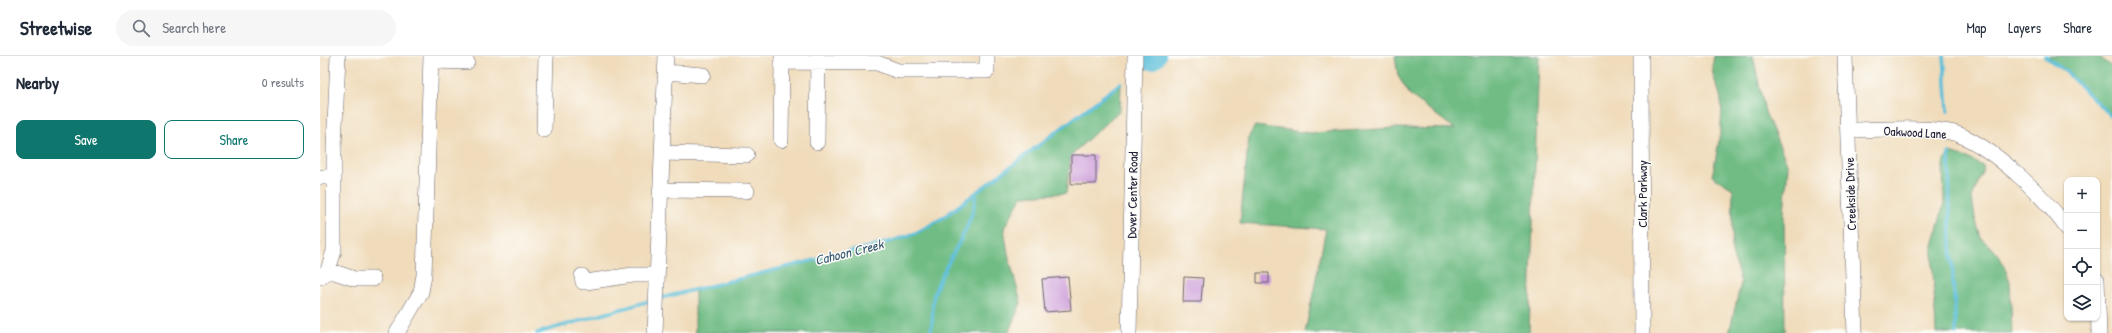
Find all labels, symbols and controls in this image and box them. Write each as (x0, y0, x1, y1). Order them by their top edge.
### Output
search box (116, 10, 396, 46)
text: Streetwise (20, 15, 92, 41)
icon: search (130, 17, 152, 39)
text: Search here (162, 17, 226, 38)
text: Map (1966, 18, 1986, 37)
text: Layers (2008, 18, 2041, 37)
text: Share (2063, 18, 2092, 37)
text: Nearby (16, 71, 59, 94)
text: 0 results (262, 73, 304, 91)
button: Save (16, 120, 156, 159)
button: Share (164, 120, 304, 159)
street label: Oakwood Lane (1883, 121, 1947, 143)
street label: Dover Center Road (1122, 151, 1142, 239)
street label: Creekside Drive (1840, 157, 1860, 231)
street label: Clark Parkway (1633, 160, 1651, 228)
map controls (2064, 177, 2100, 321)
button: + (2064, 177, 2100, 213)
button: − (2064, 213, 2100, 249)
water label: Cahoon Creek (813, 234, 886, 269)
button: locate (2064, 249, 2100, 285)
button: layers (2064, 285, 2100, 321)

